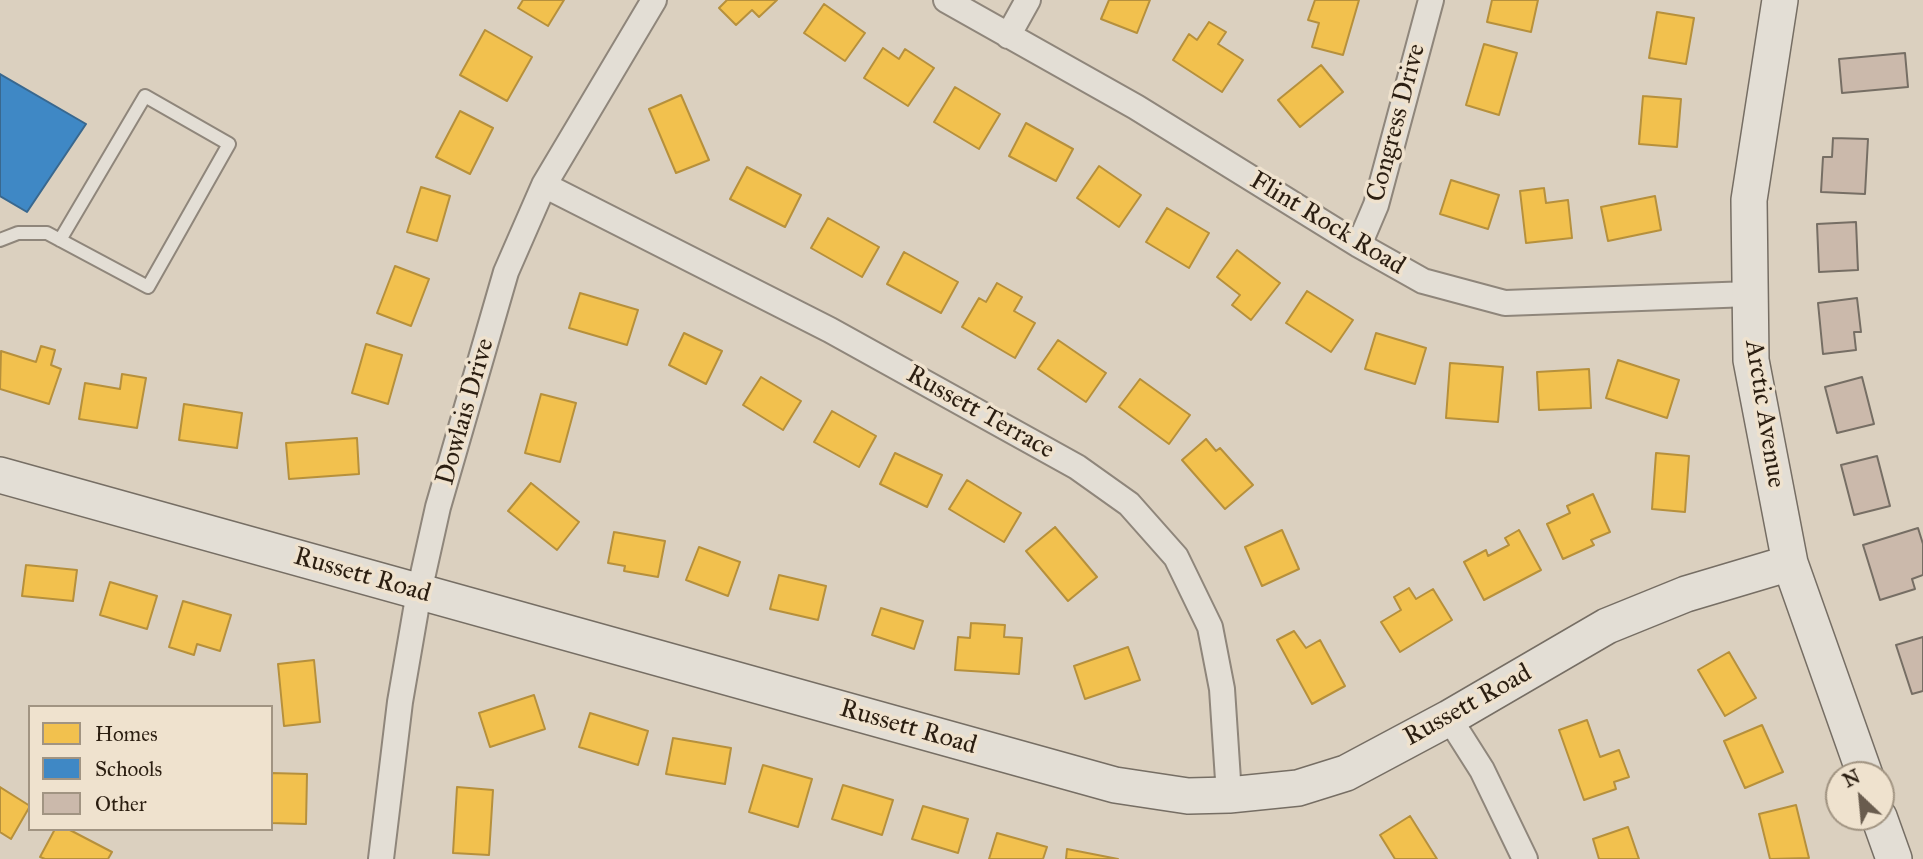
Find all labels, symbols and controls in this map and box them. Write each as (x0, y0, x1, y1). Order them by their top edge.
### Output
street label: Congress Drive (1361, 41, 1433, 205)
street label: Flint Rock Road (1244, 165, 1410, 283)
street label: Dowlais Drive (430, 335, 502, 489)
street label: Arctic Avenue (1737, 338, 1791, 490)
street label: Russett Terrace (900, 359, 1060, 467)
street label: Russett Road (290, 542, 434, 610)
street label: Russett Road (1399, 658, 1537, 754)
street label: Russett Road (836, 694, 980, 762)
legend (28, 705, 273, 831)
text: Homes (95, 721, 158, 747)
text: Schools (95, 756, 162, 782)
north arrow (1825, 761, 1895, 831)
text: N (1839, 765, 1864, 792)
text: Other (95, 791, 147, 817)

